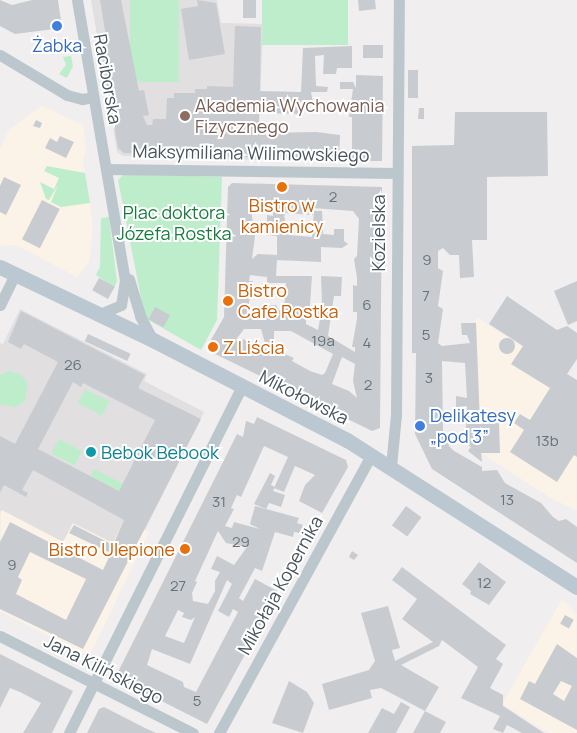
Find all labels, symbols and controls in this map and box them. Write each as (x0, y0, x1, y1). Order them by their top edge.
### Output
marker: Żabka (51, 20, 63, 32)
street label: Raciborska (89, 32, 127, 126)
place label: Żabka (32, 34, 82, 56)
place label: Akademia Wychowania Fizycznego (195, 95, 384, 138)
marker: Akademia Wychowania Fizycznego (179, 110, 191, 122)
street label: Maksymiliana Wilimowskiego (132, 140, 370, 166)
marker: Bistro w kamienicy (276, 181, 288, 193)
house number: 2 (329, 188, 337, 206)
street label: Kozielska (367, 194, 389, 272)
place label: Bistro w kamienicy (241, 195, 323, 238)
park label: Plac doktora Józefa Rostka (116, 202, 232, 244)
house number: 9 (422, 251, 432, 269)
place label: Bistro Cafe Rostka (238, 280, 339, 322)
house number: 7 (422, 287, 430, 305)
marker: Bistro Cafe Rostka (222, 295, 234, 307)
house number: 6 (362, 296, 372, 314)
house number: 5 (422, 326, 430, 344)
house number: 19a (311, 332, 335, 350)
house number: 4 (363, 334, 371, 352)
place label: Z Liścia (223, 336, 284, 358)
marker: Z Liścia (207, 341, 219, 353)
house number: 26 (64, 356, 82, 374)
street label: Mikołowska (256, 365, 352, 429)
house number: 3 (425, 369, 433, 387)
house number: 2 (364, 376, 372, 394)
place label: Delikatesy „pod 3” (430, 405, 516, 448)
marker: Delikatesy „pod 3” (414, 420, 426, 432)
house number: 13b (535, 432, 559, 450)
place label: Bebok Bebook (101, 441, 219, 463)
marker: Bebok Bebook (85, 446, 97, 458)
house number: 13 (500, 491, 514, 509)
house number: 31 (212, 493, 226, 511)
street label: Mikołaja Kopernika (233, 512, 327, 658)
house number: 29 (232, 533, 250, 551)
place label: Bistro Ulepione (49, 538, 175, 560)
marker: Bistro Ulepione (179, 543, 191, 555)
house number: 9 (7, 556, 17, 574)
house number: 12 (477, 574, 491, 592)
house number: 27 (170, 577, 186, 595)
street label: Jana Kilińskiego (41, 630, 167, 708)
house number: 5 (193, 692, 201, 710)

